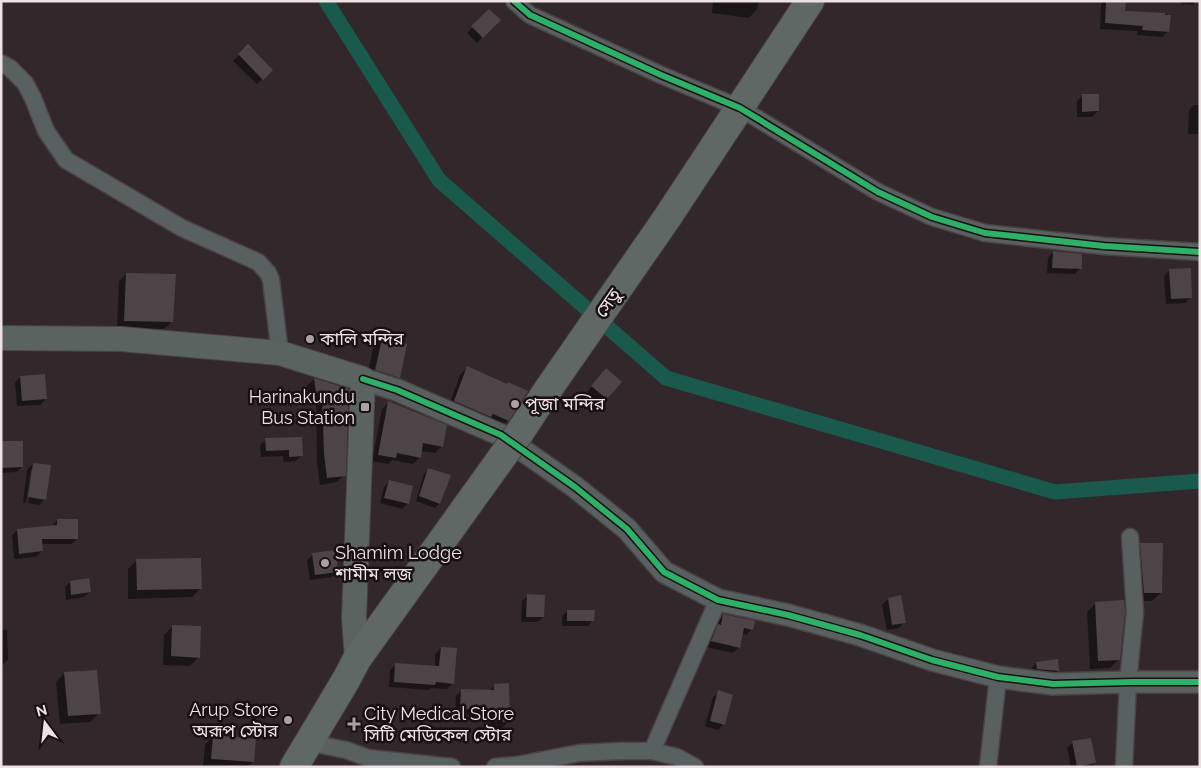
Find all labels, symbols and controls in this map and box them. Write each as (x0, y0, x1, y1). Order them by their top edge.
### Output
street label: সেতু (590, 284, 626, 322)
place label: কালি মন্দির (319, 328, 404, 349)
marker: কালি মন্দির (304, 333, 316, 345)
place label: Harinakundu Bus Station (249, 386, 355, 428)
place label: পূজা মন্দির (525, 393, 605, 415)
marker: পূজা মন্দির (509, 398, 521, 410)
marker: Harinakundu Bus Station (359, 401, 371, 413)
place label: Shamim Lodge শামীম লজ (334, 542, 462, 584)
marker: Shamim Lodge শামীম লজ (319, 557, 331, 569)
north arrow (20, 698, 70, 748)
place label: Arup Store অরূপ স্টোর (189, 699, 278, 741)
text: N (34, 701, 49, 720)
place label: City Medical Store সিটি মেডিকেল স্টোর (363, 703, 514, 745)
marker: Arup Store অরূপ স্টোর (282, 714, 294, 726)
marker: City Medical Store সিটি মেডিকেল স্টোর (348, 718, 360, 730)

